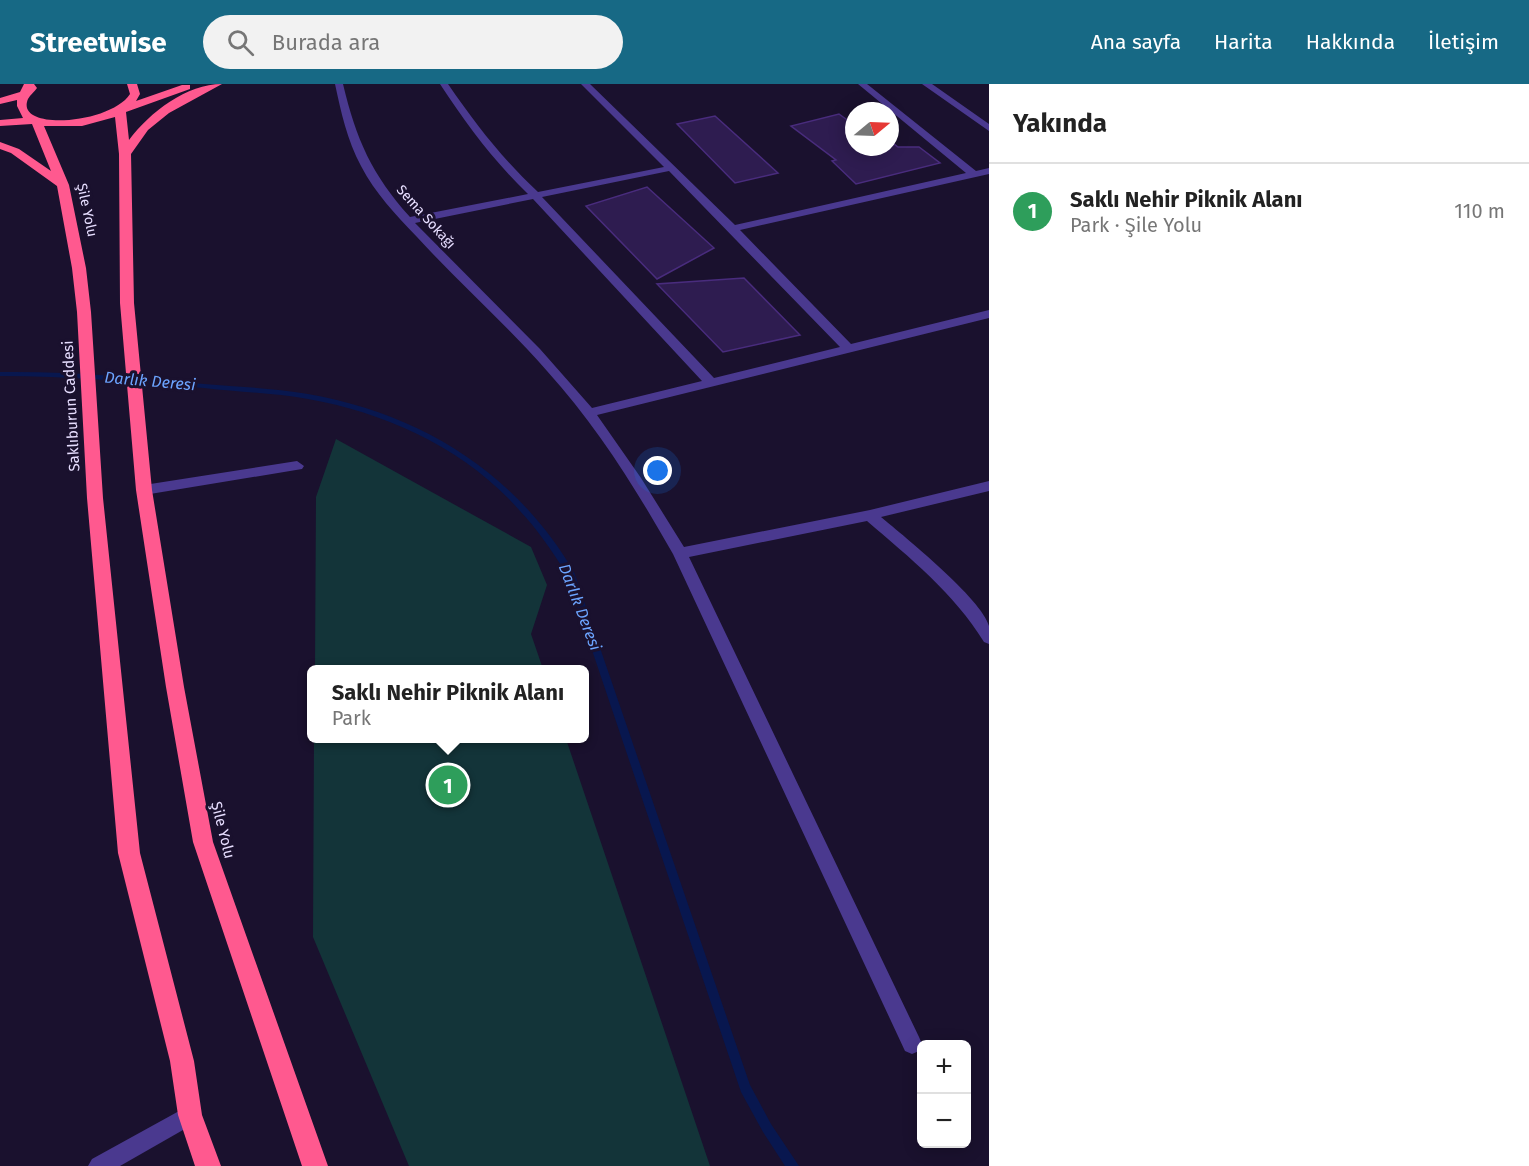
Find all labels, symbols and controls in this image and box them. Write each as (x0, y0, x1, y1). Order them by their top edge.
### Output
search box (203, 15, 623, 69)
text: Streetwise (30, 26, 167, 59)
icon: search (224, 26, 257, 59)
text: Burada ara (272, 29, 380, 56)
text: Ana sayfa (1091, 29, 1181, 55)
text: Harita (1214, 29, 1273, 55)
text: Hakkında (1306, 29, 1395, 55)
text: İletişim (1428, 29, 1499, 55)
north arrow (845, 102, 899, 156)
text: Yakında (1013, 108, 1107, 139)
street label: Şile Yolu (73, 182, 101, 238)
street label: Sema Sokağı (393, 182, 459, 252)
text: Saklı Nehir Piknik Alanı (1070, 186, 1303, 213)
text: 1 (1028, 199, 1037, 223)
text: 110 m (1454, 199, 1505, 223)
text: Park · Şile Yolu (1070, 213, 1202, 237)
street label: Saklıburun Caddesi (59, 340, 83, 472)
water label: Darlık Deresi (104, 368, 197, 395)
your location (643, 456, 672, 485)
water label: Darlık Deresi (555, 561, 605, 654)
popup (307, 665, 589, 743)
text: Saklı Nehir Piknik Alanı (332, 679, 564, 706)
text: Park (332, 706, 371, 730)
pin: 1 (428, 762, 468, 808)
street label: Şile Yolu (207, 800, 239, 860)
map controls (917, 1040, 971, 1148)
button: + (917, 1040, 971, 1094)
button: − (917, 1094, 971, 1148)

